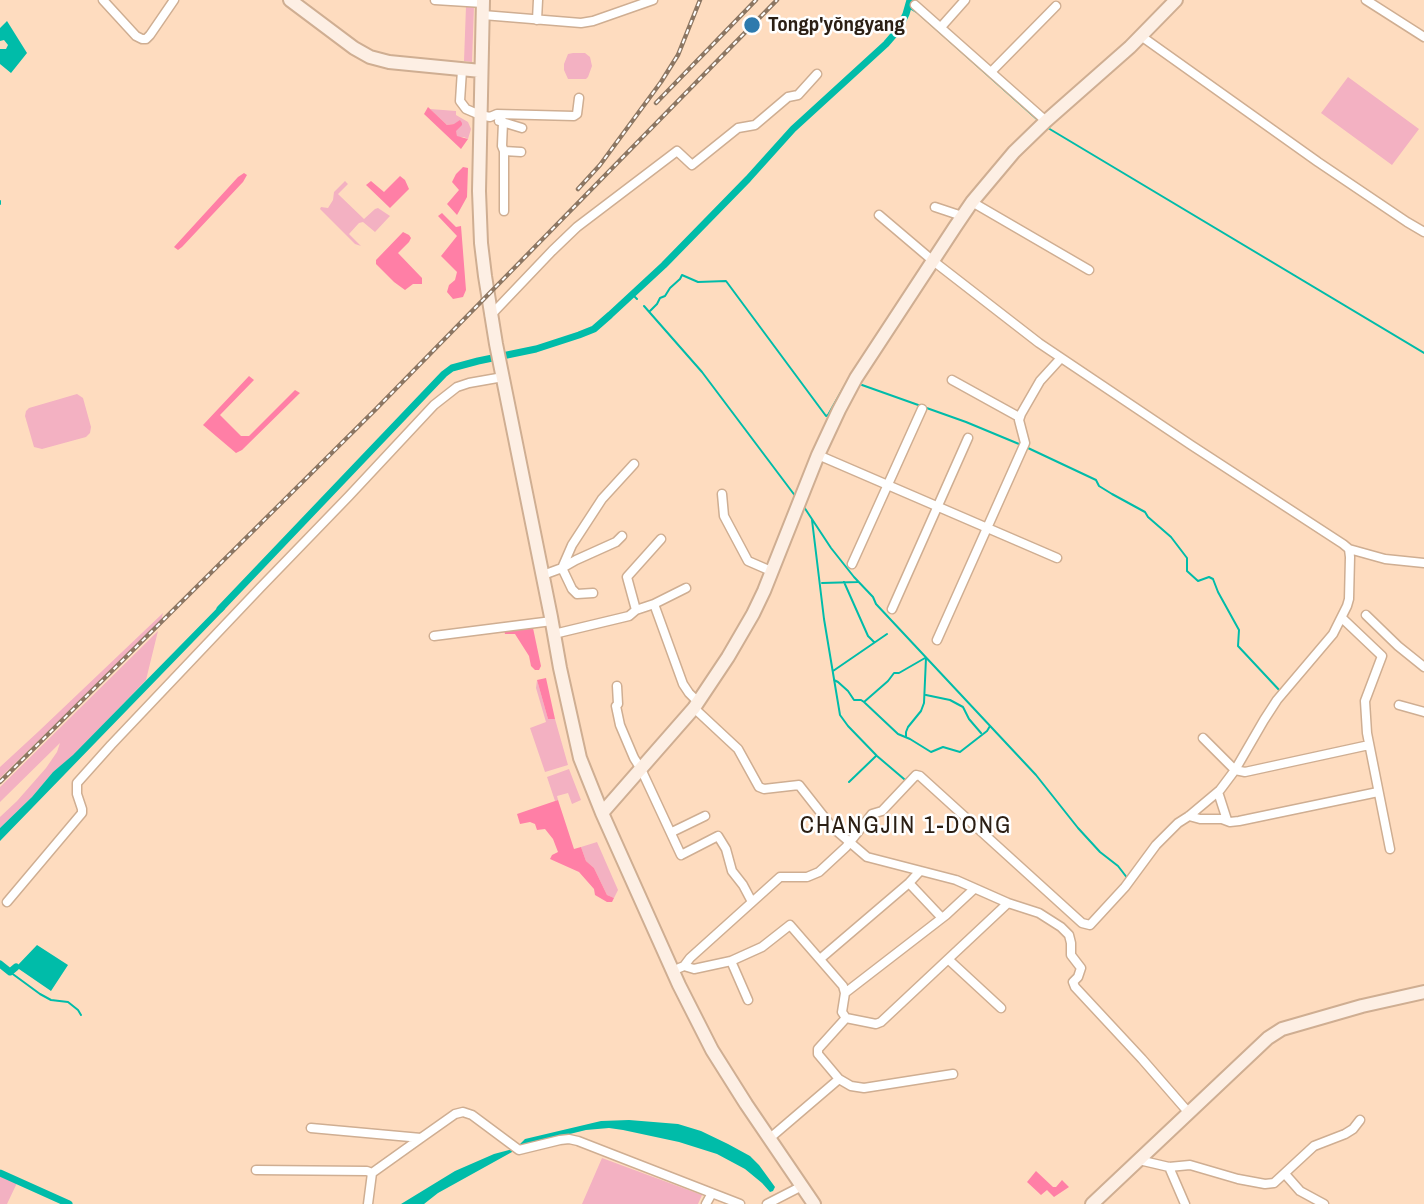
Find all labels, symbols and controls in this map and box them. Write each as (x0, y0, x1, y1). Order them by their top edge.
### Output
place label: Tongp'yŏngyang (768, 12, 905, 38)
marker: Tongp'yŏngyang (742, 15, 762, 35)
district label: CHANGJIN 1-DONG (802, 813, 1010, 841)

